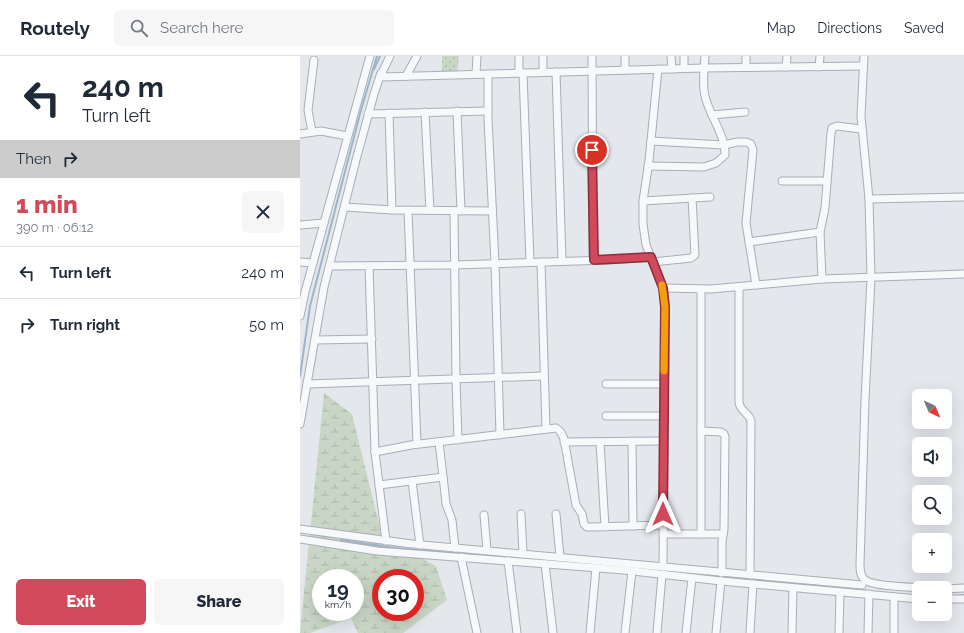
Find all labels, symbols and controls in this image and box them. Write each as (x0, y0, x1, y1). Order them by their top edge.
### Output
search box (114, 10, 394, 46)
text: Routely (20, 17, 90, 39)
icon: search (128, 17, 150, 39)
text: Search here (160, 19, 243, 37)
text: Map (767, 20, 795, 36)
text: Directions (817, 20, 882, 36)
text: Saved (904, 20, 944, 36)
text: 240 m (82, 71, 164, 104)
icon: left (16, 72, 68, 124)
text: Turn left (82, 105, 151, 126)
pin (575, 133, 609, 167)
icon: arrive (581, 139, 603, 161)
icon: right (59, 148, 81, 170)
text: Then (16, 150, 51, 168)
text: 1 min (16, 190, 78, 219)
button: close (242, 191, 284, 233)
text: 390 m · 06:12 (16, 220, 93, 235)
icon: left (16, 262, 38, 284)
text: Turn left (50, 264, 111, 282)
text: 240 m (241, 264, 284, 282)
icon: right (16, 314, 38, 336)
text: Turn right (50, 316, 120, 334)
text: 50 m (249, 316, 284, 334)
north arrow (912, 389, 952, 429)
map controls (912, 389, 952, 621)
button: sound (912, 437, 952, 477)
button: search (912, 485, 952, 525)
position arrow (642, 493, 684, 535)
button: + (912, 533, 952, 573)
speed limit sign: 30 (372, 569, 424, 621)
text: 19 (327, 578, 349, 602)
button: Exit (16, 579, 146, 625)
button: Share (154, 579, 284, 625)
button: − (912, 581, 952, 621)
text: km/h (325, 599, 351, 610)

